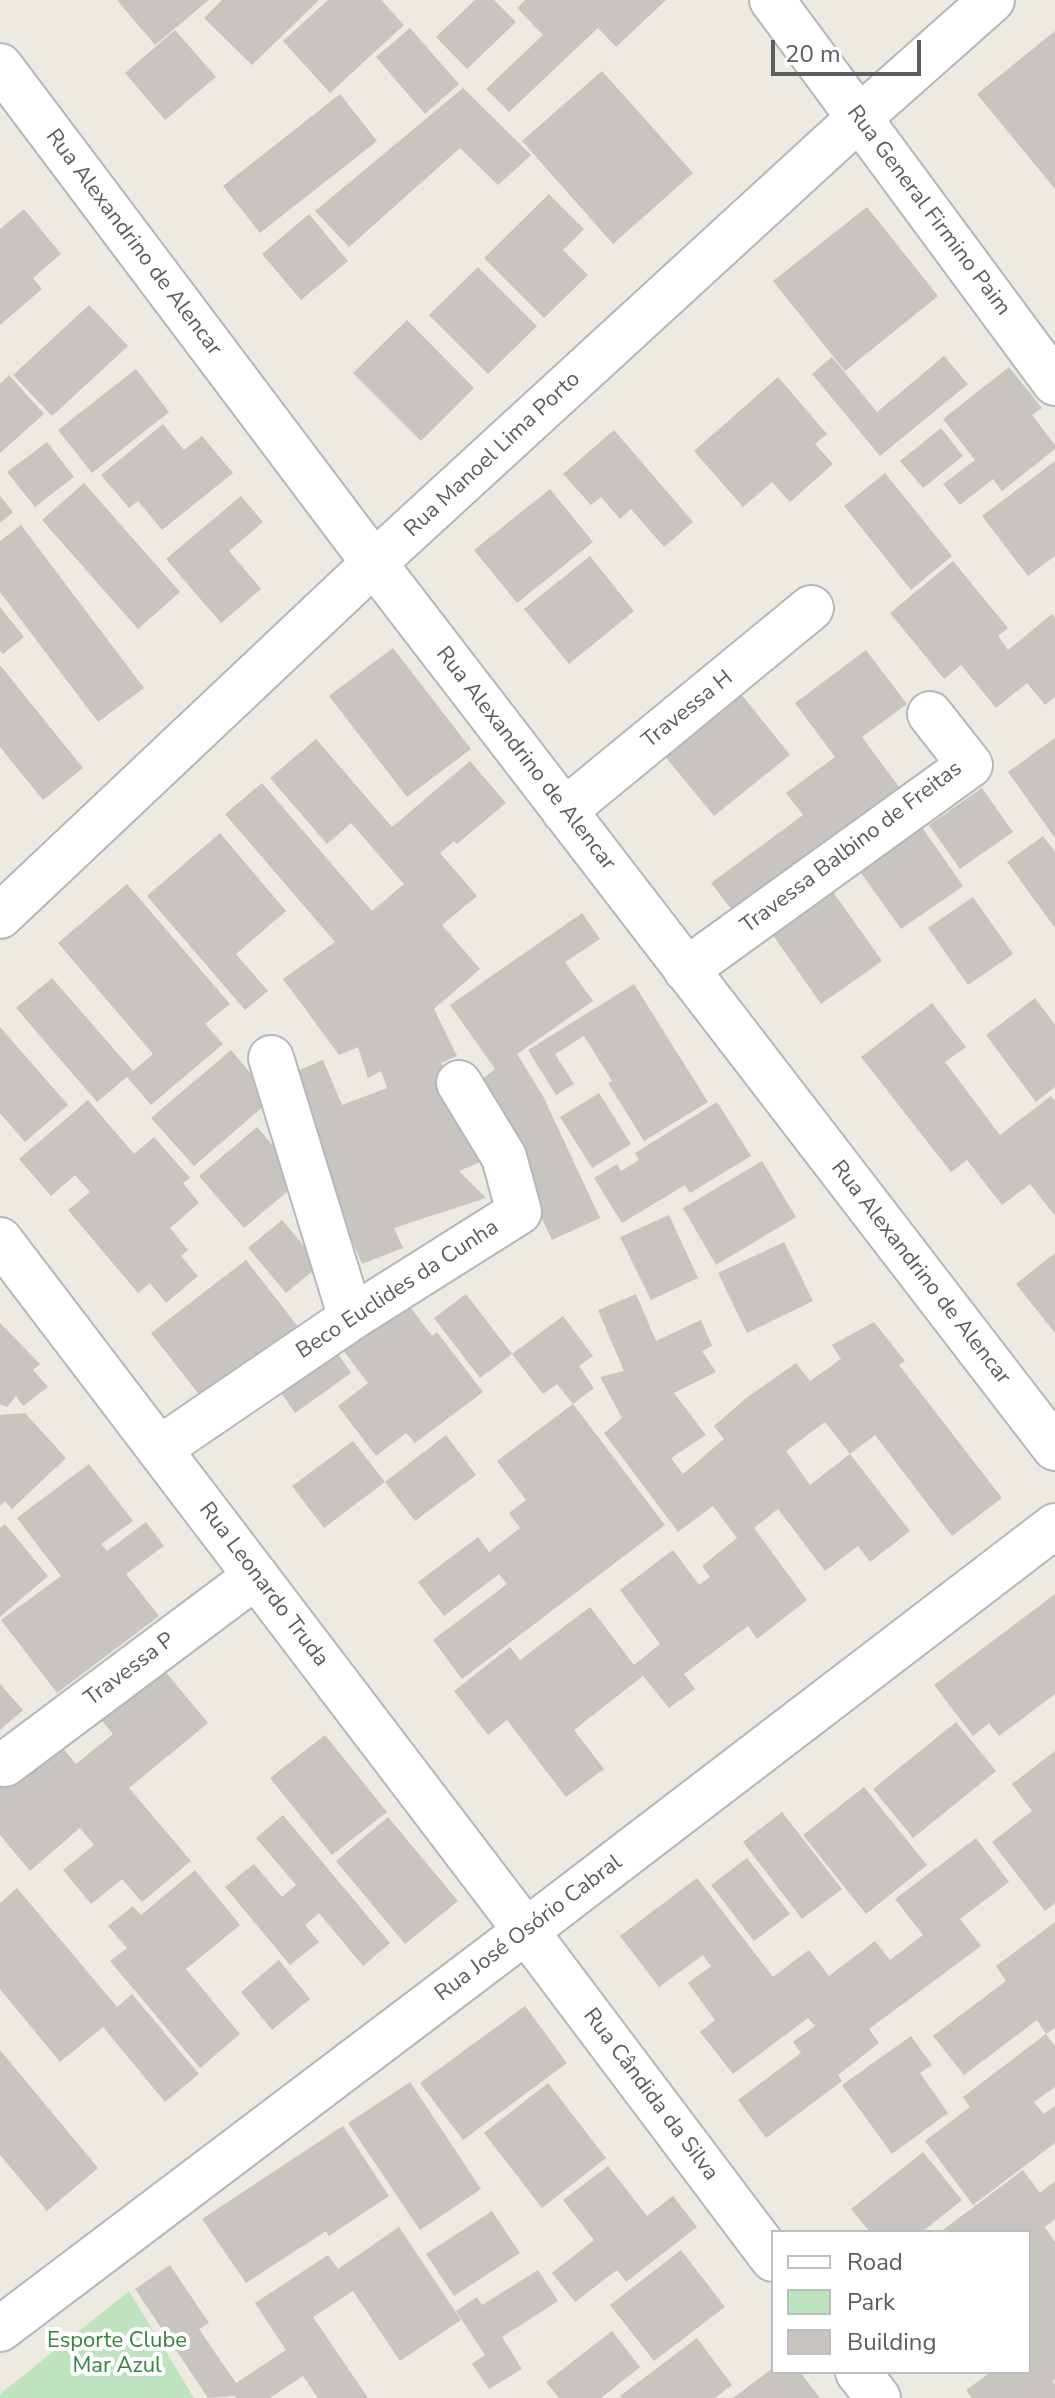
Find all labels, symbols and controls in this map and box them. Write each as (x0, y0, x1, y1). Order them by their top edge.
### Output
scale bar (775, 24, 925, 74)
text: 20 m (785, 38, 841, 70)
street label: Rua General Firmino Paim (840, 101, 1016, 321)
street label: Rua Alexandrino de Alencar (39, 125, 227, 361)
street label: Rua Manoel Lima Porto (400, 367, 586, 543)
street label: Rua Alexandrino de Alencar (429, 642, 621, 876)
street label: Travessa H (637, 665, 739, 755)
street label: Travessa Balbino de Freitas (736, 756, 968, 940)
street label: Rua Alexandrino de Alencar (824, 1156, 1016, 1390)
street label: Beco Euclides da Cunha (292, 1215, 504, 1365)
street label: Rua Leonardo Truda (193, 1498, 333, 1672)
street label: Travessa P (80, 1628, 180, 1712)
street label: Rua José Osório Cabral (430, 1850, 628, 2008)
street label: Rua Cândida da Silva (577, 2004, 723, 2186)
legend (771, 2230, 1031, 2374)
text: Road (847, 2246, 903, 2278)
text: Park (847, 2286, 895, 2318)
text: Building (847, 2326, 937, 2358)
park label: Esporte Clube Mar Azul (47, 2329, 187, 2380)

